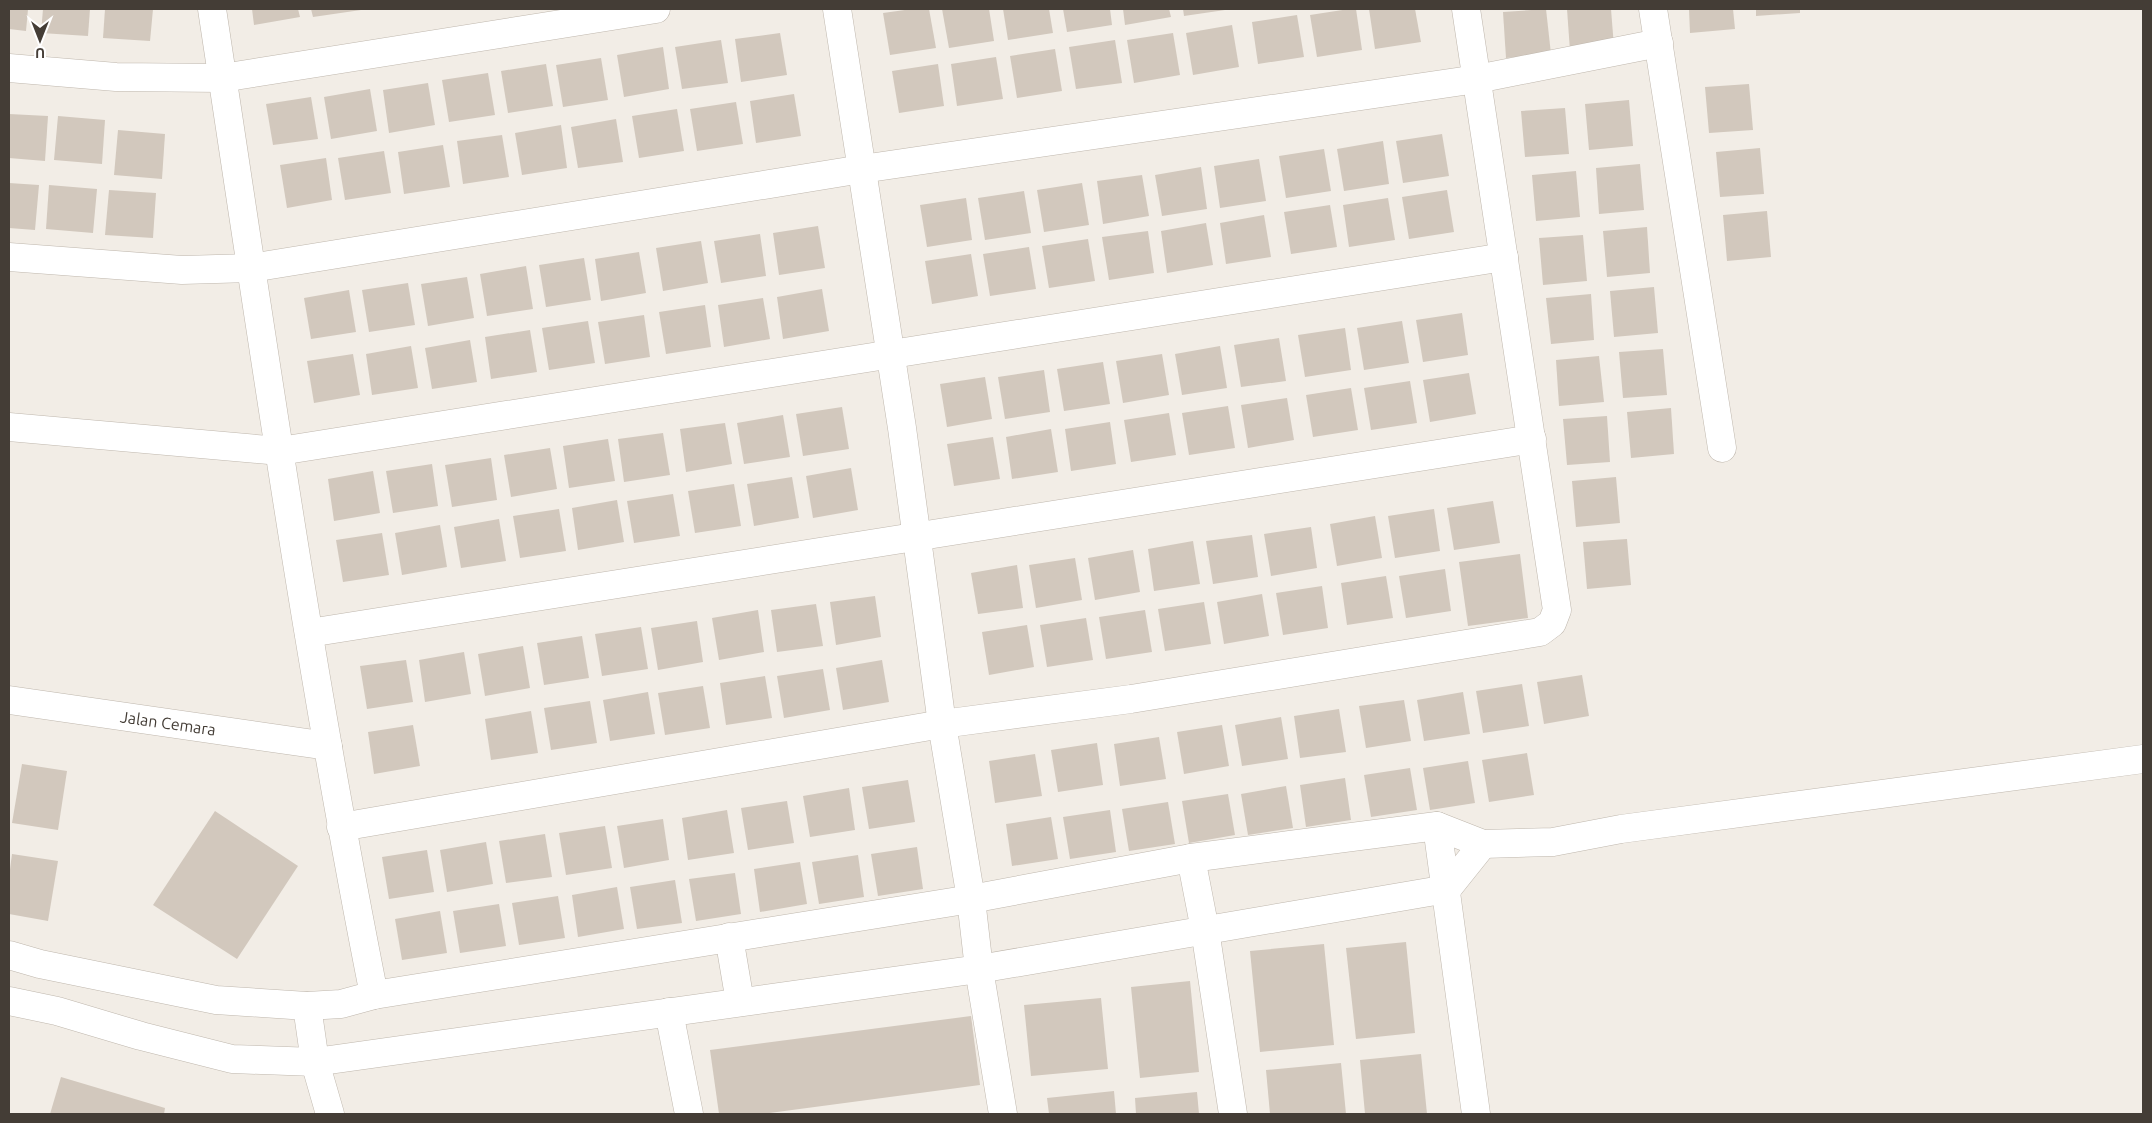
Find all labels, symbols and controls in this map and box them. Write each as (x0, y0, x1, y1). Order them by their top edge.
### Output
north arrow (15, 15, 65, 65)
text: U (35, 45, 45, 61)
street label: Jalan Cemara (119, 707, 217, 739)

